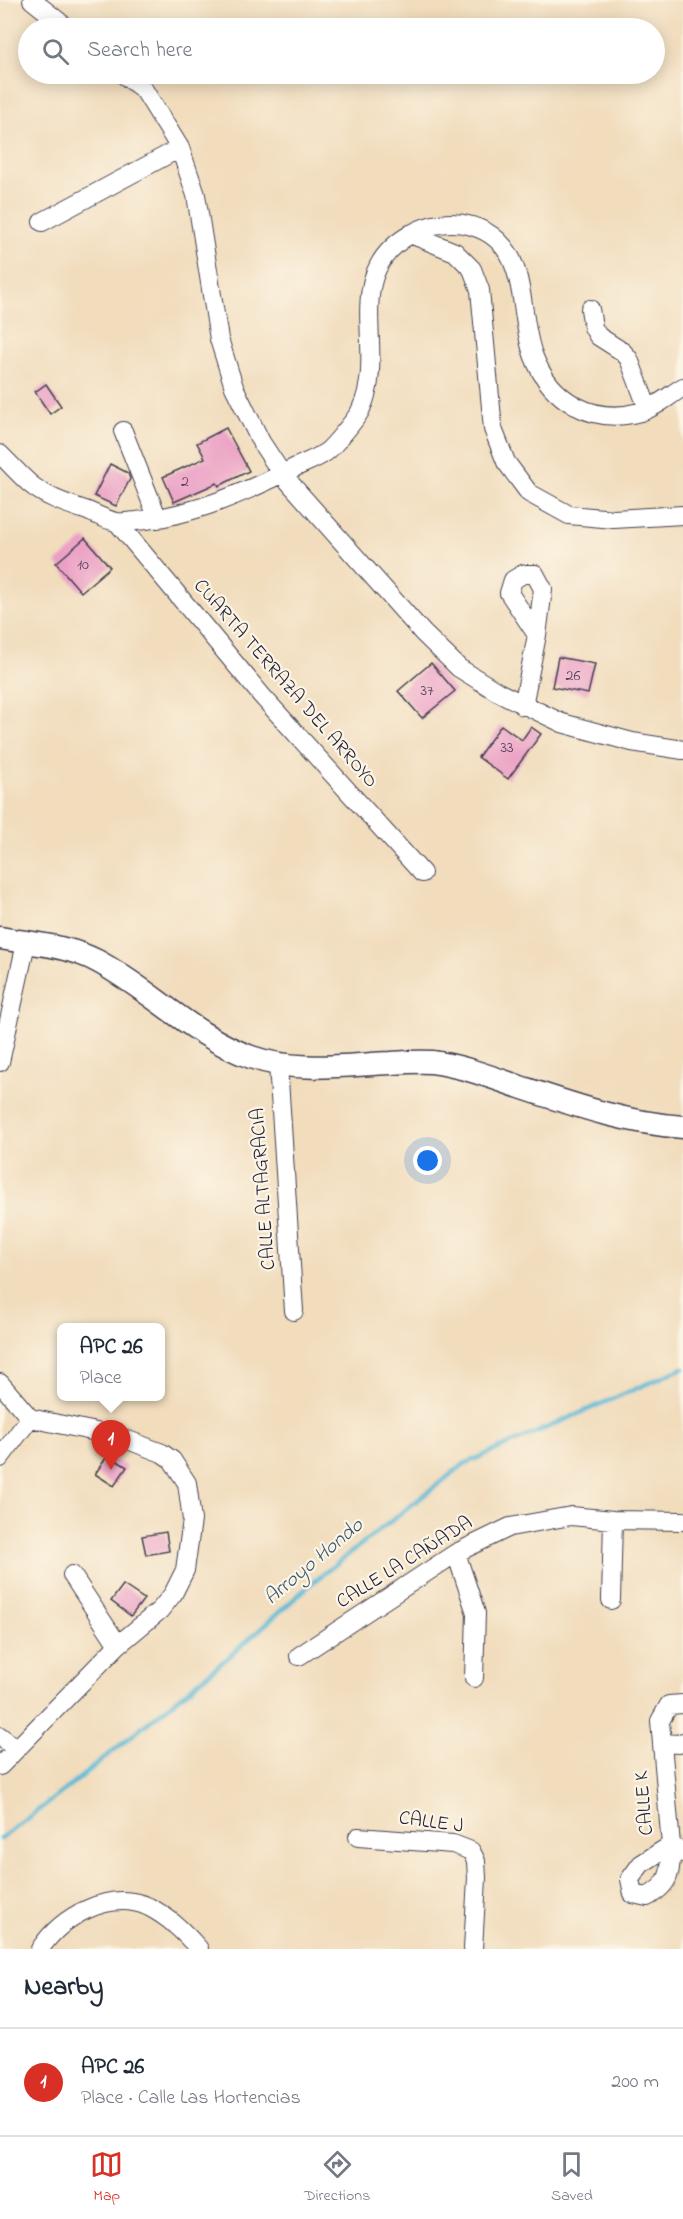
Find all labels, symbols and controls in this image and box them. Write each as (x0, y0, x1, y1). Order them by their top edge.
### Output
search box (18, 18, 665, 84)
icon: search (39, 35, 72, 68)
text: Search here (87, 35, 192, 67)
house number: 2 (181, 470, 189, 494)
house number: 10 (77, 553, 89, 577)
street label: CUARTA TERRAZA DEL ARROYO (186, 573, 384, 795)
house number: 26 (566, 664, 581, 688)
house number: 37 (420, 679, 434, 703)
house number: 33 (500, 736, 514, 760)
street label: CALLE ALTAGRACIA (244, 1107, 284, 1271)
your location (413, 1146, 442, 1175)
popup (57, 1323, 165, 1401)
text: APC 26 (79, 1332, 143, 1364)
text: Place (79, 1364, 122, 1393)
pin: 1 (92, 1420, 130, 1470)
street label: CALLE LA CAÑADA (331, 1509, 479, 1617)
water label: Arroyo Hondo (258, 1511, 371, 1613)
street label: CALLE K (628, 1769, 662, 1837)
street label: CALLE J (397, 1804, 465, 1842)
text: Nearby (24, 1969, 103, 2007)
text: APC 26 (81, 2052, 144, 2084)
text: 1 (40, 2068, 47, 2097)
text: 200 m (611, 2068, 659, 2097)
text: Place · Calle Las Hortencias (81, 2084, 301, 2113)
tab: Map (90, 2148, 123, 2208)
tab: Directions (304, 2148, 370, 2208)
tab: Saved (551, 2148, 593, 2208)

